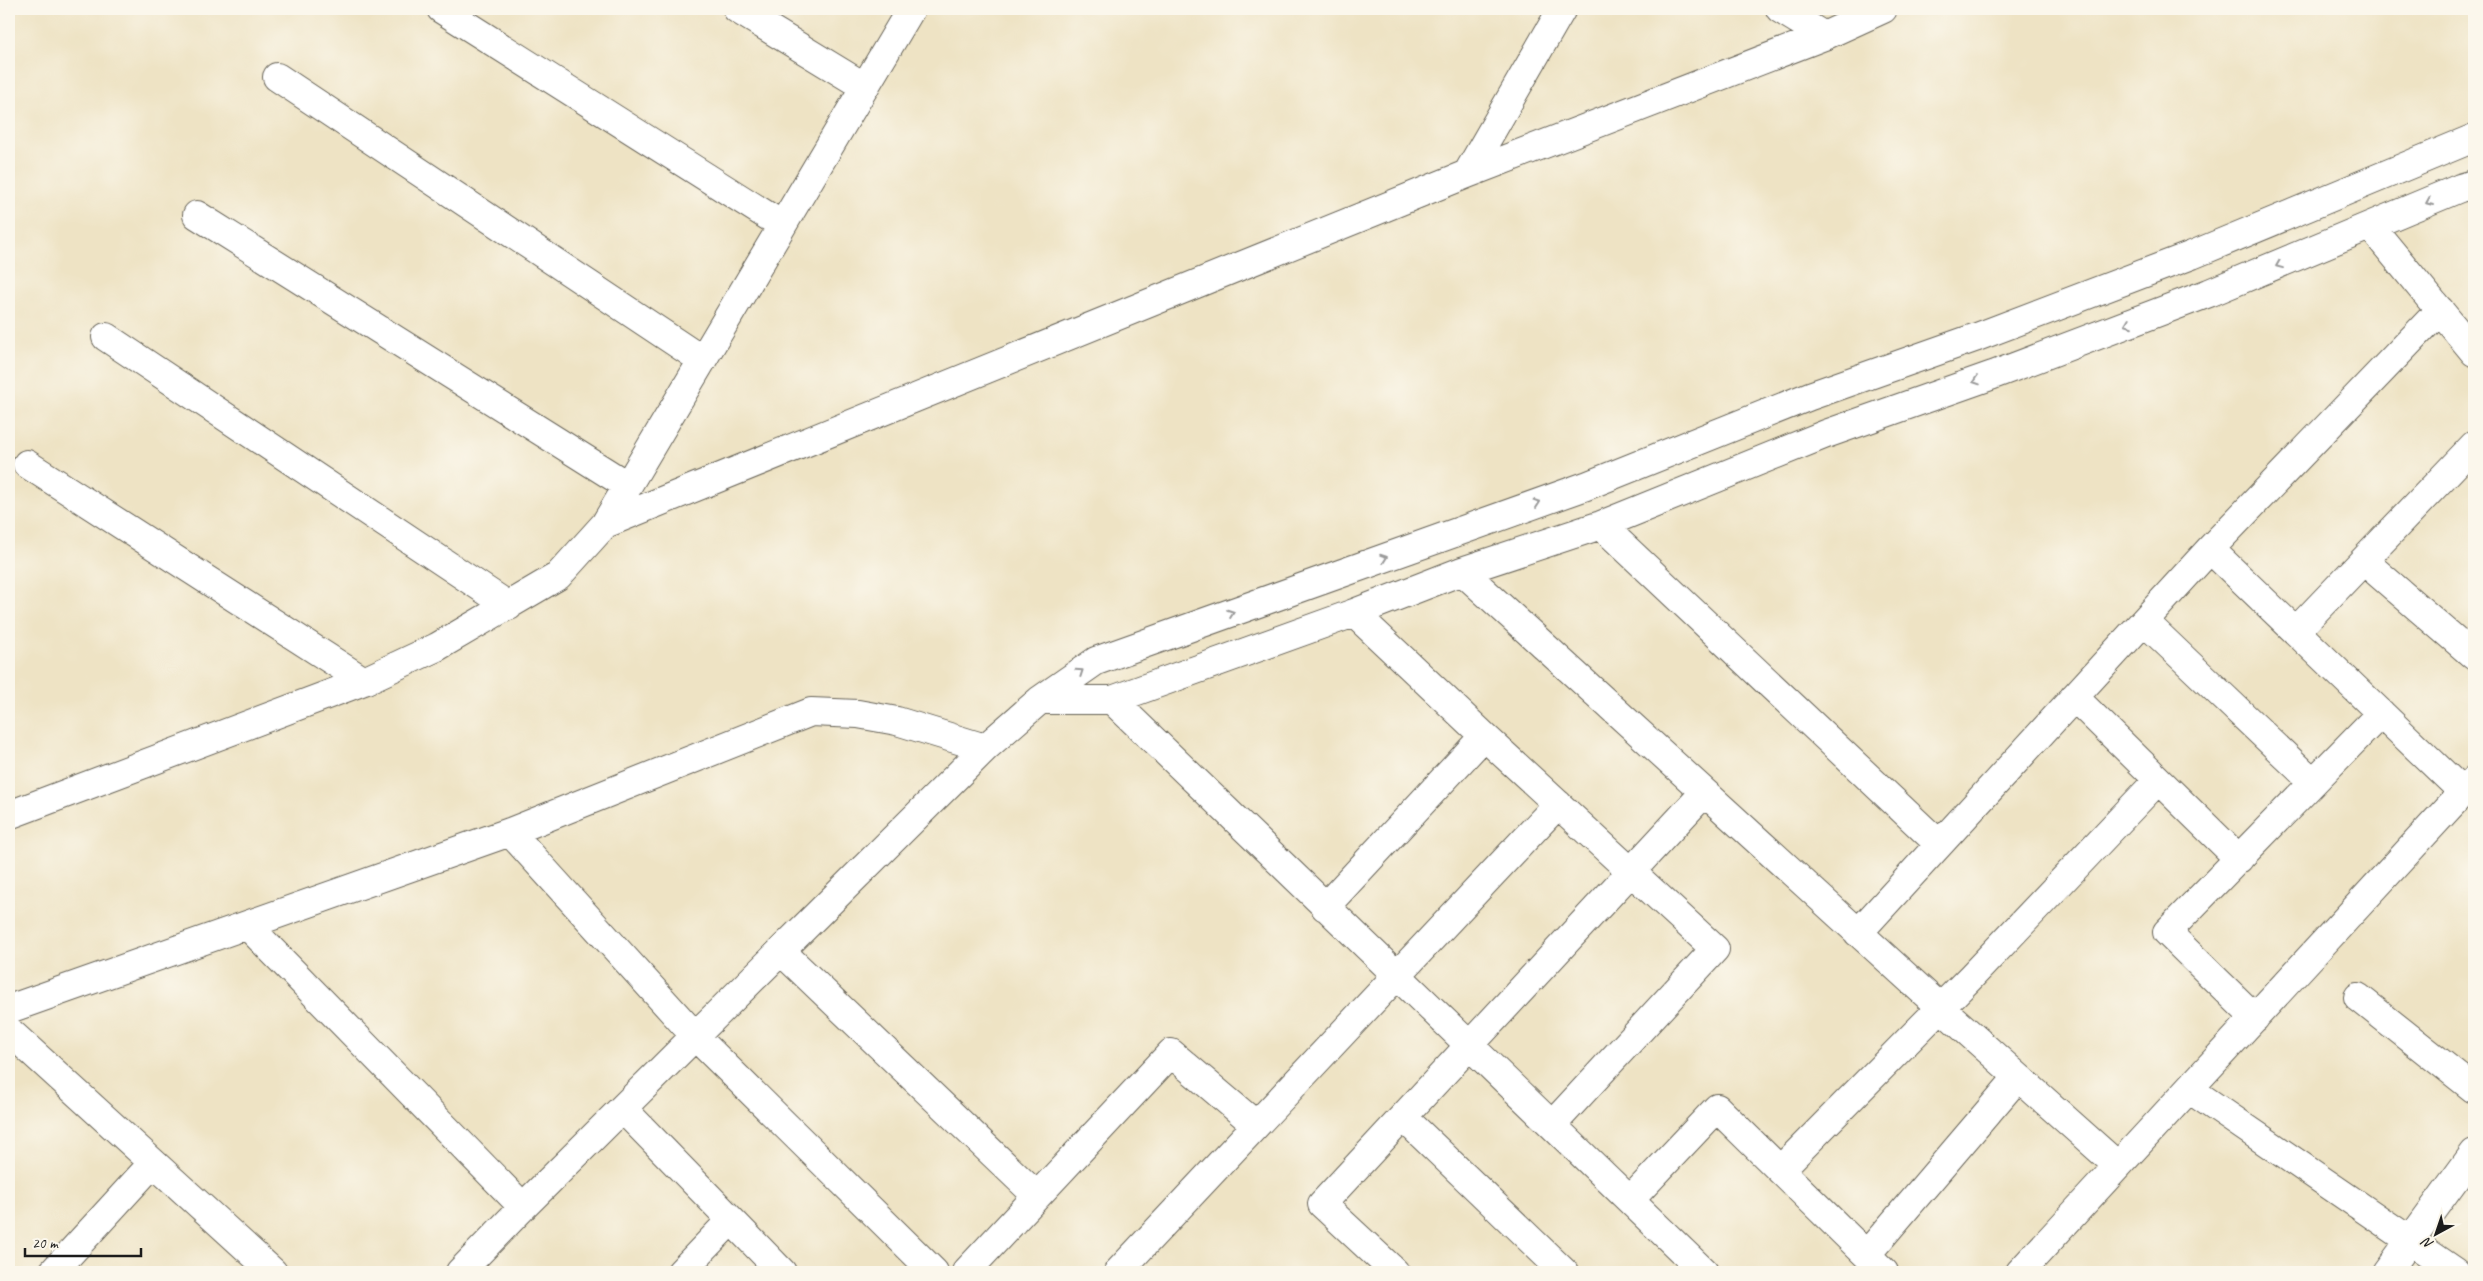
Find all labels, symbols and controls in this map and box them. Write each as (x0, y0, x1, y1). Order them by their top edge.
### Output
one-way arrow (2425, 195, 2434, 206)
one-way arrow (2275, 258, 2284, 269)
one-way arrow (2124, 318, 2133, 328)
one-way arrow (1972, 375, 1980, 385)
one-way arrow (1532, 499, 1540, 509)
one-way arrow (1379, 554, 1387, 564)
one-way arrow (1226, 609, 1235, 619)
one-way arrow (1074, 669, 1084, 678)
north arrow (2410, 1208, 2460, 1258)
scale bar (25, 1226, 141, 1258)
text: N (2417, 1233, 2437, 1253)
text: 20 m (32, 1234, 59, 1253)

